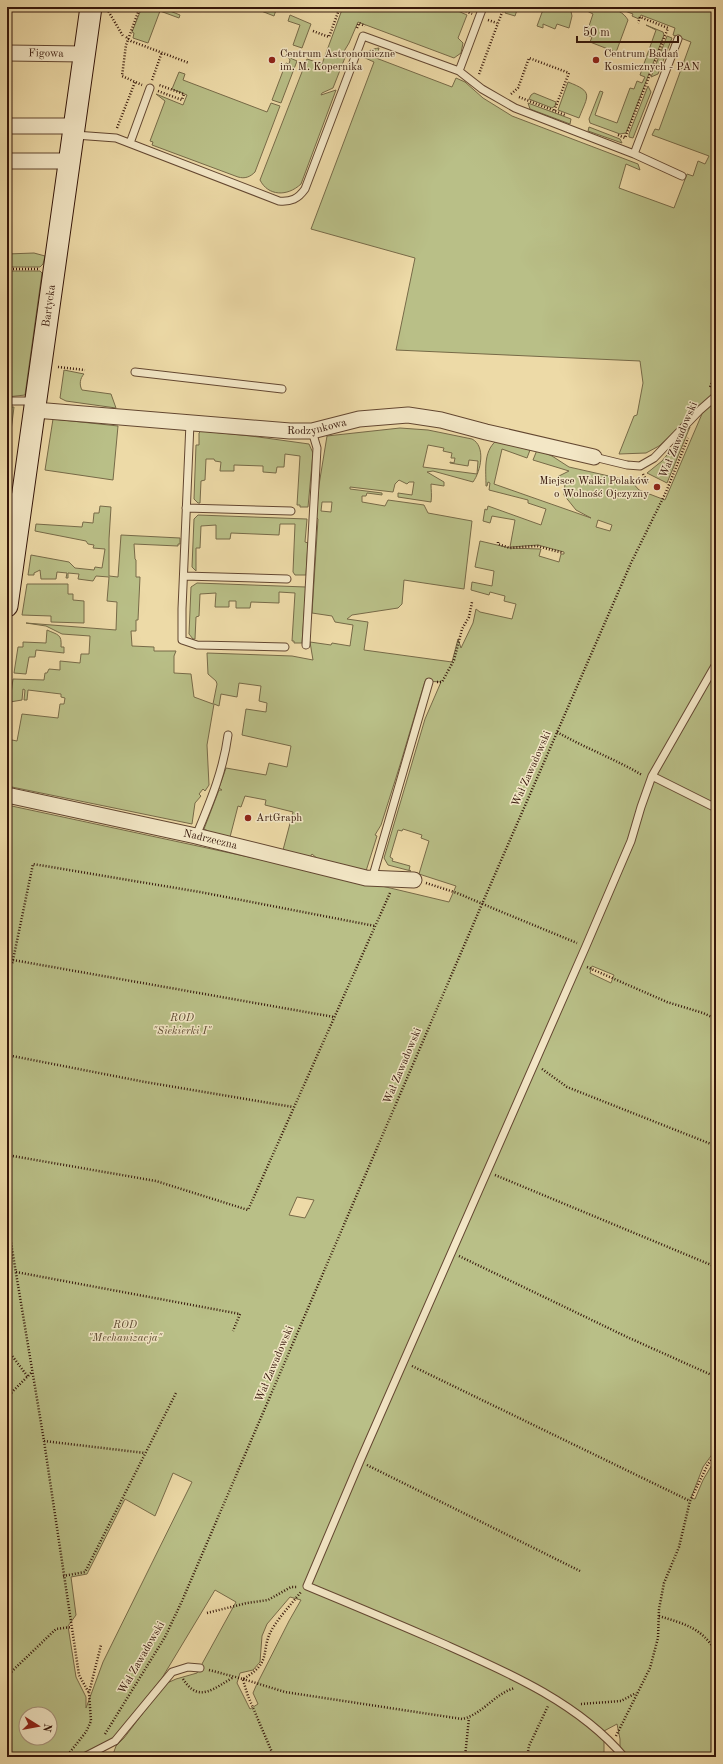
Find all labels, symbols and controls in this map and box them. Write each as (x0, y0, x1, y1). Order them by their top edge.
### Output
scale bar (577, 18, 678, 44)
text: 50 m (583, 26, 610, 39)
street label: Figowa (28, 48, 64, 59)
place label: Centrum Astronomiczne im. M. Kopernika (280, 49, 395, 73)
place label: Centrum Badań Kosmicznych - PAN (604, 49, 700, 73)
marker: Centrum Astronomiczne im. M. Kopernika (267, 55, 277, 65)
marker: Centrum Badań Kosmicznych - PAN (591, 55, 601, 65)
street label: Bartycka (41, 283, 58, 328)
street label: Wał Zawadowski (658, 400, 700, 480)
street label: Rodzynkowa (287, 417, 348, 437)
place label: Miejsce Walki Polaków o Wolność Ojczyzny (539, 476, 649, 500)
marker: Miejsce Walki Polaków o Wolność Ojczyzny (652, 482, 662, 492)
street label: Wał Zawadowski (510, 730, 554, 808)
marker: ArtGraph (243, 813, 253, 823)
place label: ArtGraph (256, 813, 302, 824)
street label: Nadrzeczna (182, 828, 239, 852)
park label: ROD "Siekierki I" (153, 1013, 212, 1037)
street label: Wał Zawadowski (382, 1026, 424, 1106)
park label: ROD "Mechanizacja" (88, 1320, 163, 1344)
street label: Wał Zawadowski (254, 1324, 296, 1404)
street label: Wał Zawadowski (117, 1620, 167, 1696)
north arrow (18, 1706, 58, 1746)
text: N (40, 1722, 53, 1733)

